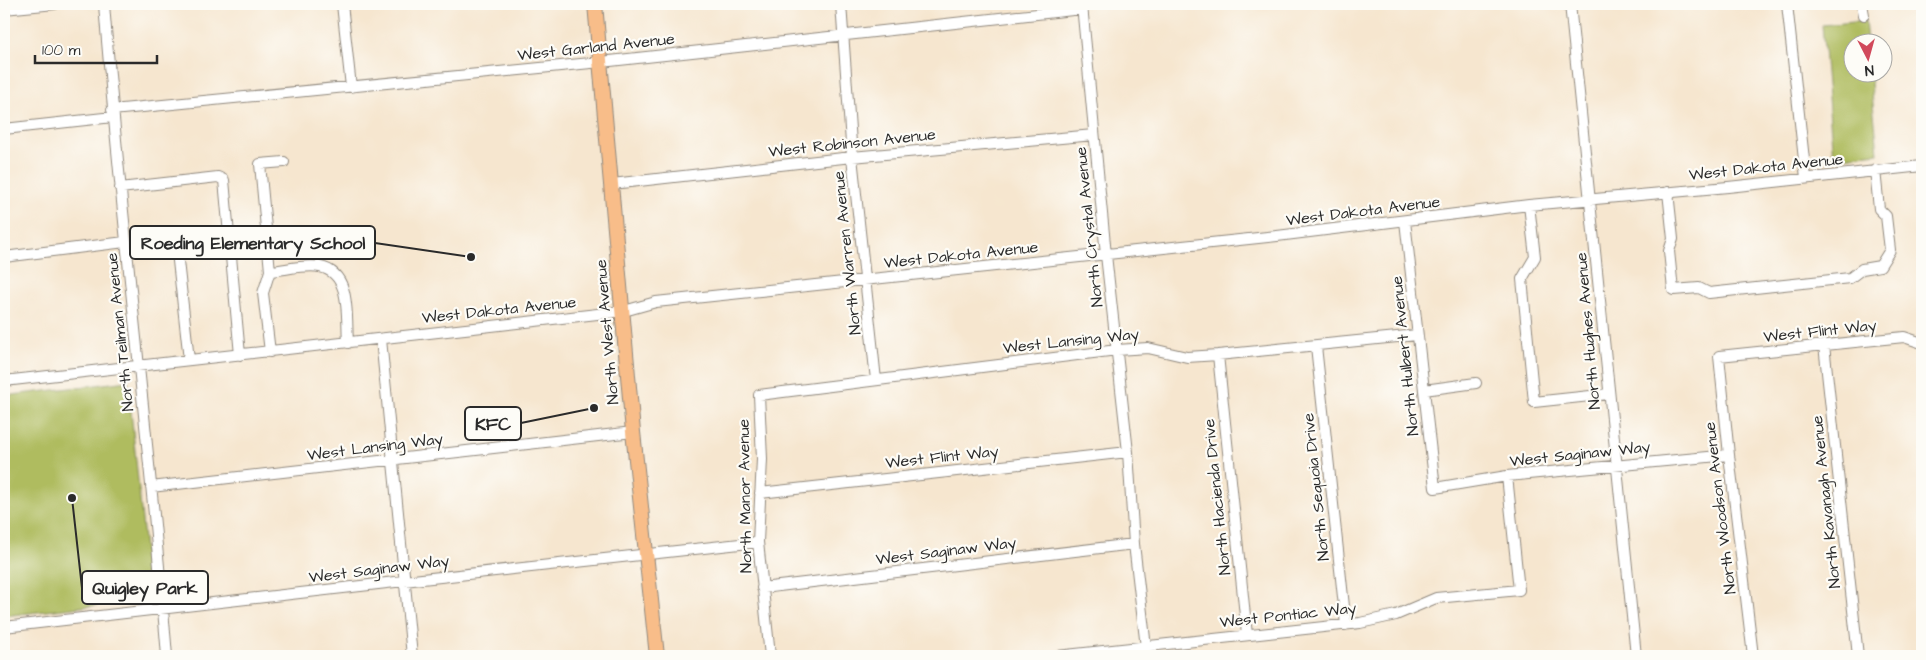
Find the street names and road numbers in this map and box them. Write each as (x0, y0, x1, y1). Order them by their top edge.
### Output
street label: West Garland Avenue (516, 28, 676, 66)
street label: West Robinson Avenue (767, 123, 937, 163)
street label: North Crystal Avenue (1070, 145, 1109, 308)
street label: West Dakota Avenue (1688, 148, 1845, 186)
street label: North Warren Avenue (827, 170, 867, 336)
street label: West Dakota Avenue (1285, 191, 1442, 231)
street label: West Dakota Avenue (883, 236, 1040, 274)
street label: North Teilman Avenue (101, 251, 139, 412)
street label: North Hughes Avenue (1570, 251, 1607, 411)
street label: North West Avenue (590, 258, 624, 405)
street label: North Hulbert Avenue (1386, 275, 1424, 437)
street label: West Dakota Avenue (421, 291, 578, 329)
street label: West Flint Way (1762, 314, 1878, 349)
street label: West Lansing Way (1002, 323, 1141, 360)
street label: North Sequoia Drive (1297, 412, 1335, 562)
street label: North Kavanagh Avenue (1806, 414, 1847, 589)
street label: North Hacienda Drive (1198, 417, 1236, 576)
street label: North Manor Avenue (733, 418, 757, 573)
street label: North Woodson Avenue (1698, 420, 1741, 595)
street label: West Lansing Way (306, 428, 445, 467)
street label: West Saginaw Way (1509, 436, 1652, 473)
street label: West Flint Way (884, 440, 1000, 475)
street label: West Saginaw Way (875, 531, 1018, 572)
street label: West Saginaw Way (308, 549, 451, 590)
street label: West Pontiac Way (1219, 597, 1358, 634)

